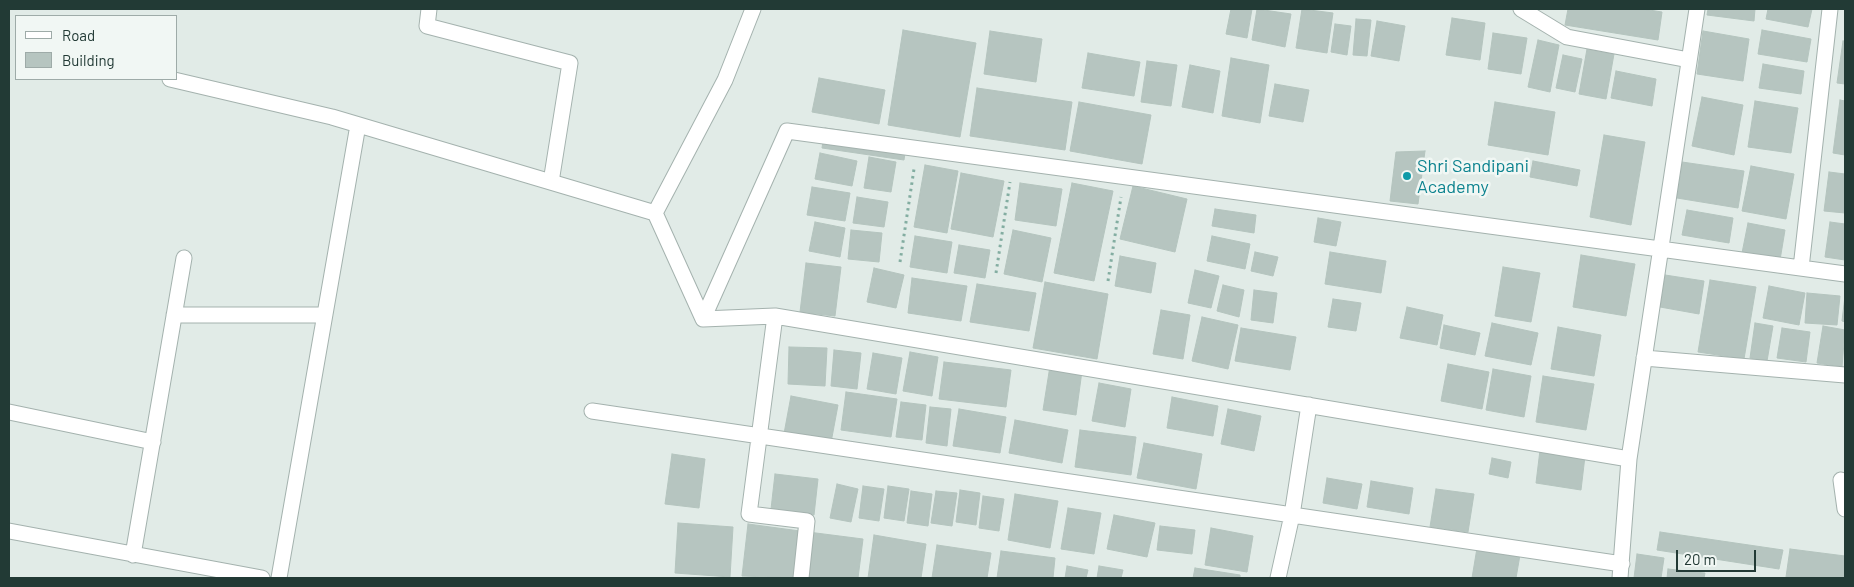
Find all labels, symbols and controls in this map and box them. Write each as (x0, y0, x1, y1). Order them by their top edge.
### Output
legend (15, 15, 178, 80)
text: Road (62, 26, 95, 44)
text: Building (62, 51, 115, 69)
place label: Shri Sandipani Academy (1417, 155, 1529, 198)
marker: Shri Sandipani Academy (1401, 170, 1413, 182)
scale bar (1679, 540, 1759, 572)
text: 20 m (1684, 550, 1716, 568)

